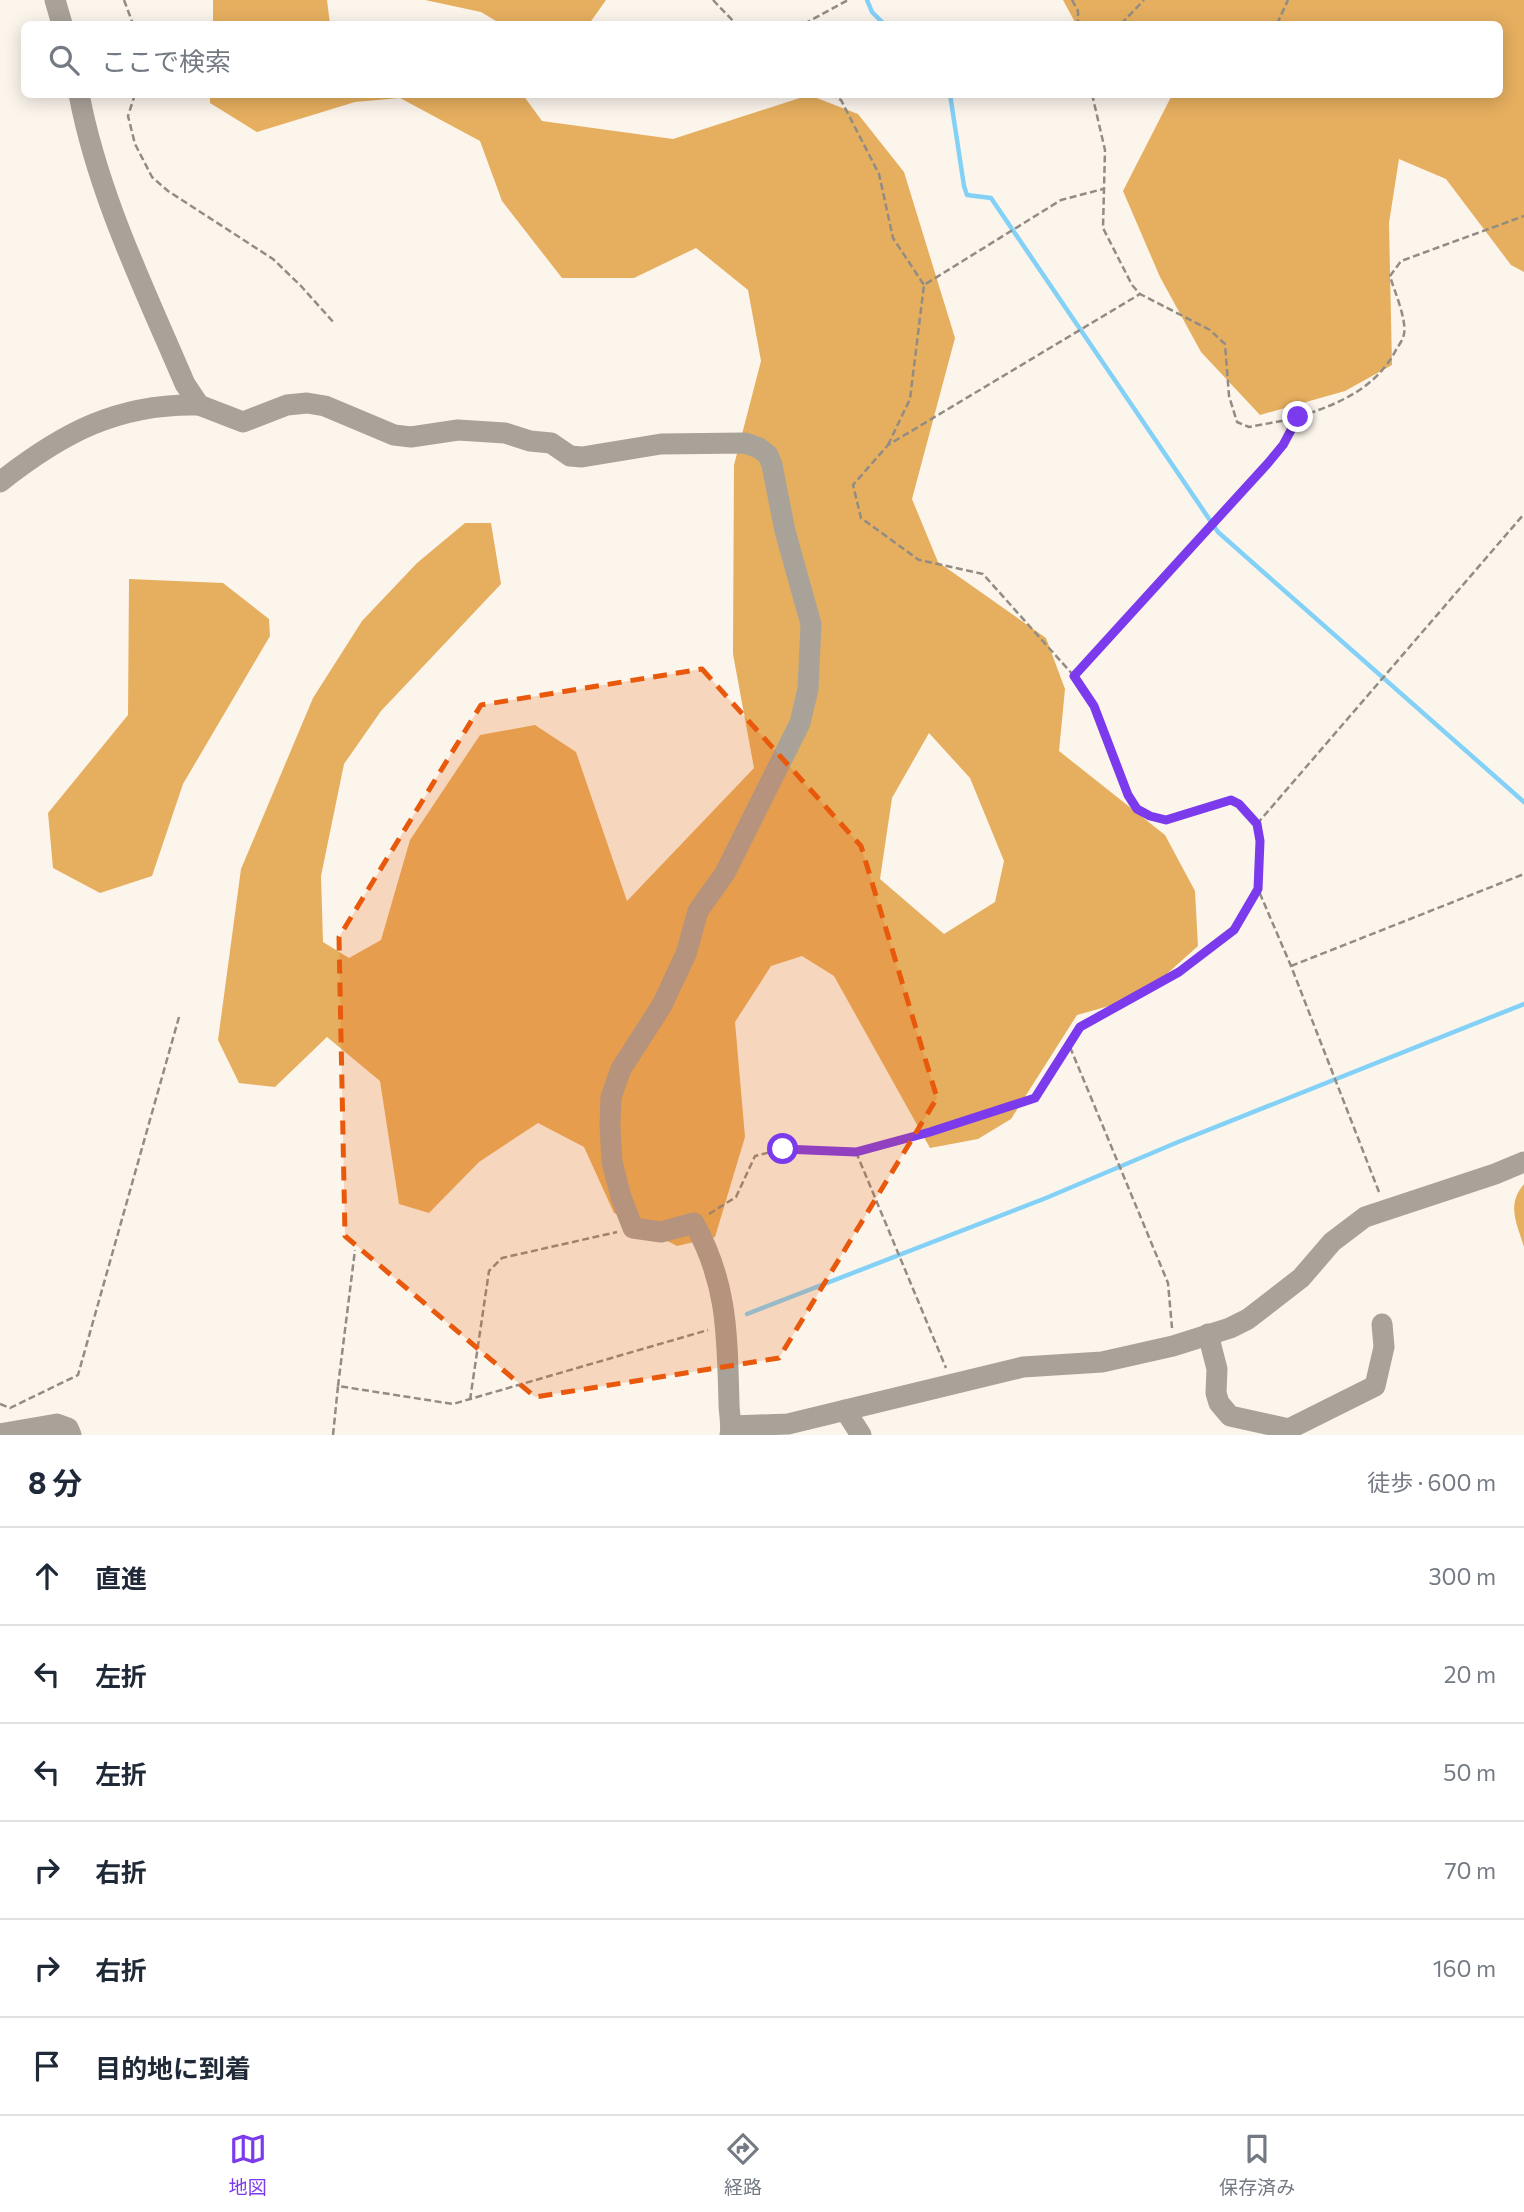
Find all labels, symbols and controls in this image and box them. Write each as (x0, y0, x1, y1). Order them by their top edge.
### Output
search box (21, 21, 1503, 98)
icon: search (45, 41, 83, 79)
text: ここで検索 (101, 45, 231, 76)
route end (1282, 401, 1313, 432)
route start (767, 1133, 798, 1164)
text: 8 分 (28, 1463, 82, 1500)
text: 徒歩 · 600 m (1367, 1468, 1496, 1496)
icon: ahead (28, 1557, 66, 1595)
text: 直進 (95, 1562, 147, 1593)
text: 300 m (1428, 1562, 1496, 1590)
icon: left (28, 1655, 66, 1693)
text: 左折 (95, 1660, 147, 1691)
text: 20 m (1444, 1660, 1496, 1688)
icon: left (28, 1753, 66, 1791)
text: 左折 (95, 1758, 147, 1789)
text: 50 m (1443, 1758, 1496, 1786)
icon: right (28, 1851, 66, 1889)
text: 右折 (95, 1856, 147, 1887)
text: 70 m (1444, 1856, 1496, 1884)
icon: right (28, 1949, 66, 1987)
text: 右折 (95, 1954, 147, 1985)
text: 160 m (1433, 1954, 1496, 1982)
icon: arrive (28, 2047, 66, 2085)
text: 目的地に到着 (95, 2052, 251, 2083)
tab: 地図 (229, 2130, 267, 2199)
tab: 経路 (724, 2130, 762, 2199)
tab: 保存済み (1219, 2130, 1295, 2199)

